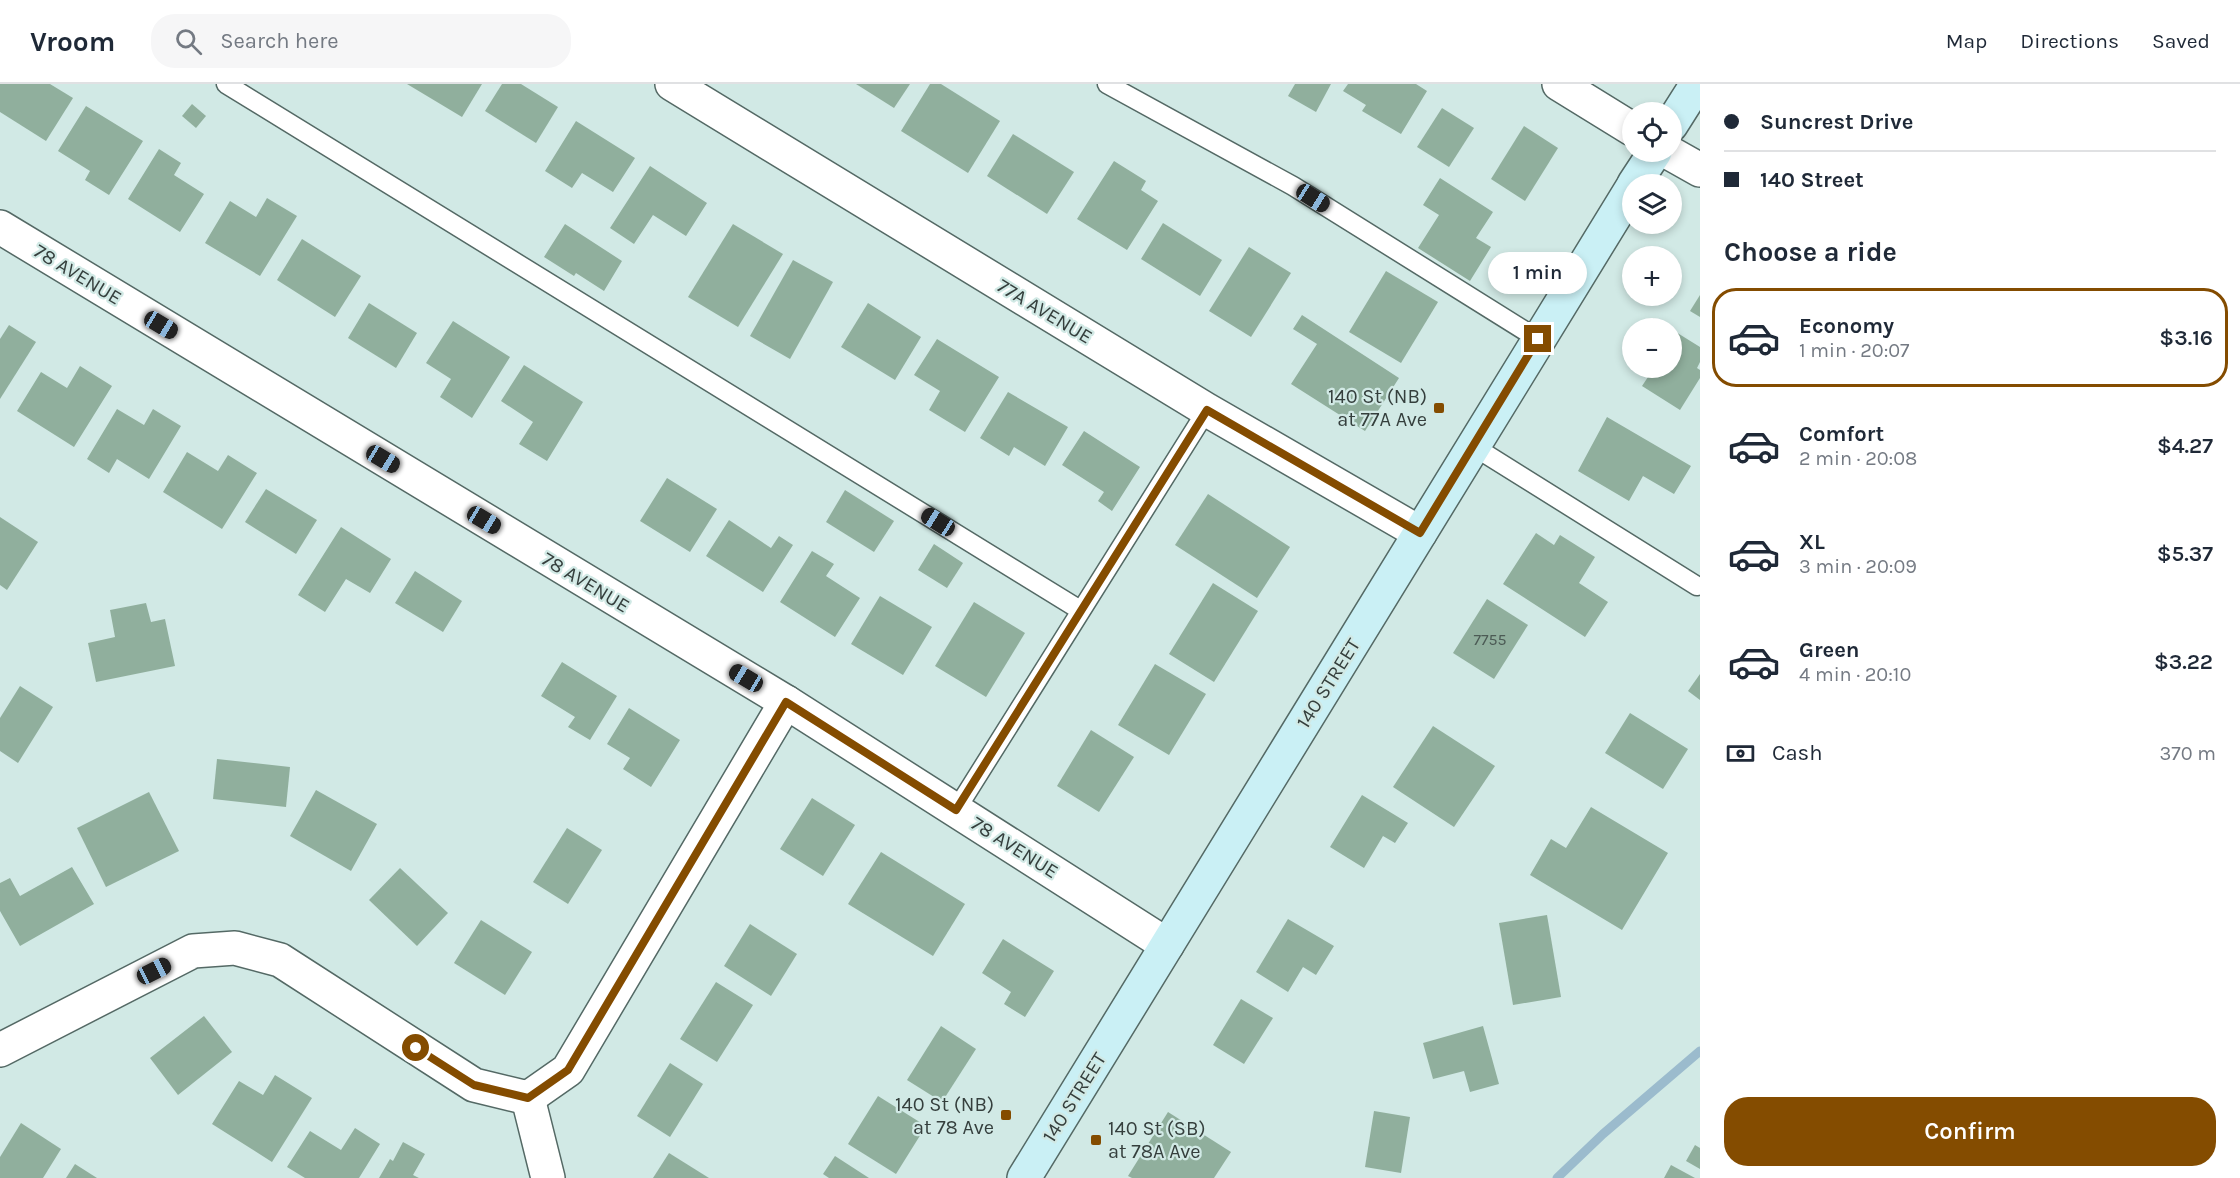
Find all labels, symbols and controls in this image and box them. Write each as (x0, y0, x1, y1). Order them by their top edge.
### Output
search box (151, 14, 571, 68)
text: Vroom (30, 25, 115, 58)
icon: search (172, 25, 205, 58)
text: Search here (220, 28, 339, 54)
text: Map (1946, 29, 1987, 53)
text: Directions (2020, 29, 2119, 53)
text: Saved (2152, 29, 2210, 53)
map controls (1622, 102, 1682, 378)
button: locate (1622, 102, 1682, 162)
text: Suncrest Drive (1760, 109, 1913, 135)
text: 140 Street (1760, 167, 1864, 193)
button: layers (1622, 174, 1682, 234)
car (1293, 181, 1333, 215)
text: Choose a ride (1724, 236, 1897, 268)
street label: 78 AVENUE (30, 239, 126, 309)
button: + (1622, 246, 1682, 306)
callout: 1 min (1488, 252, 1588, 294)
text: 1 min (1513, 261, 1562, 284)
street label: 77A AVENUE (993, 274, 1096, 349)
car (141, 308, 181, 342)
icon: car (1727, 311, 1781, 365)
text: Economy (1799, 313, 1894, 339)
button: − (1622, 318, 1682, 378)
route end (1524, 325, 1551, 352)
text: $3.16 (2159, 325, 2213, 351)
text: 1 min · 20:07 (1799, 339, 1910, 362)
place label: 140 St (NB) at 77A Ave (1328, 385, 1427, 431)
marker: 140 St (NB) at 77A Ave (1432, 401, 1446, 415)
icon: car (1727, 419, 1781, 473)
text: Comfort (1799, 421, 1884, 447)
text: $4.27 (2157, 433, 2213, 459)
car (363, 442, 403, 476)
text: 2 min · 20:08 (1799, 447, 1917, 470)
car (464, 503, 504, 537)
car (918, 505, 958, 539)
icon: car (1727, 527, 1781, 581)
text: XL (1799, 529, 1825, 555)
text: $5.37 (2157, 541, 2213, 567)
street label: 78 AVENUE (538, 547, 634, 617)
text: 3 min · 20:09 (1799, 555, 1917, 578)
house number: 7755 (1473, 630, 1507, 649)
street label: 140 STREET (1292, 634, 1365, 732)
icon: car (1727, 635, 1781, 689)
text: Green (1799, 637, 1860, 663)
text: $3.22 (2154, 649, 2213, 675)
car (726, 661, 766, 695)
text: 4 min · 20:10 (1799, 663, 1911, 686)
icon: cash (1724, 737, 1757, 770)
text: Cash (1772, 740, 1822, 766)
text: 370 m (2159, 742, 2216, 765)
street label: 78 AVENUE (967, 812, 1062, 883)
car (134, 955, 174, 987)
route start (402, 1034, 429, 1061)
street label: 140 STREET (1038, 1048, 1111, 1146)
place label: 140 St (NB) at 78 Ave (895, 1093, 994, 1139)
button: Confirm (1724, 1097, 2216, 1166)
marker: 140 St (NB) at 78 Ave (999, 1108, 1013, 1122)
place label: 140 St (SB) at 78A Ave (1108, 1117, 1206, 1163)
marker: 140 St (SB) at 78A Ave (1089, 1133, 1103, 1147)

